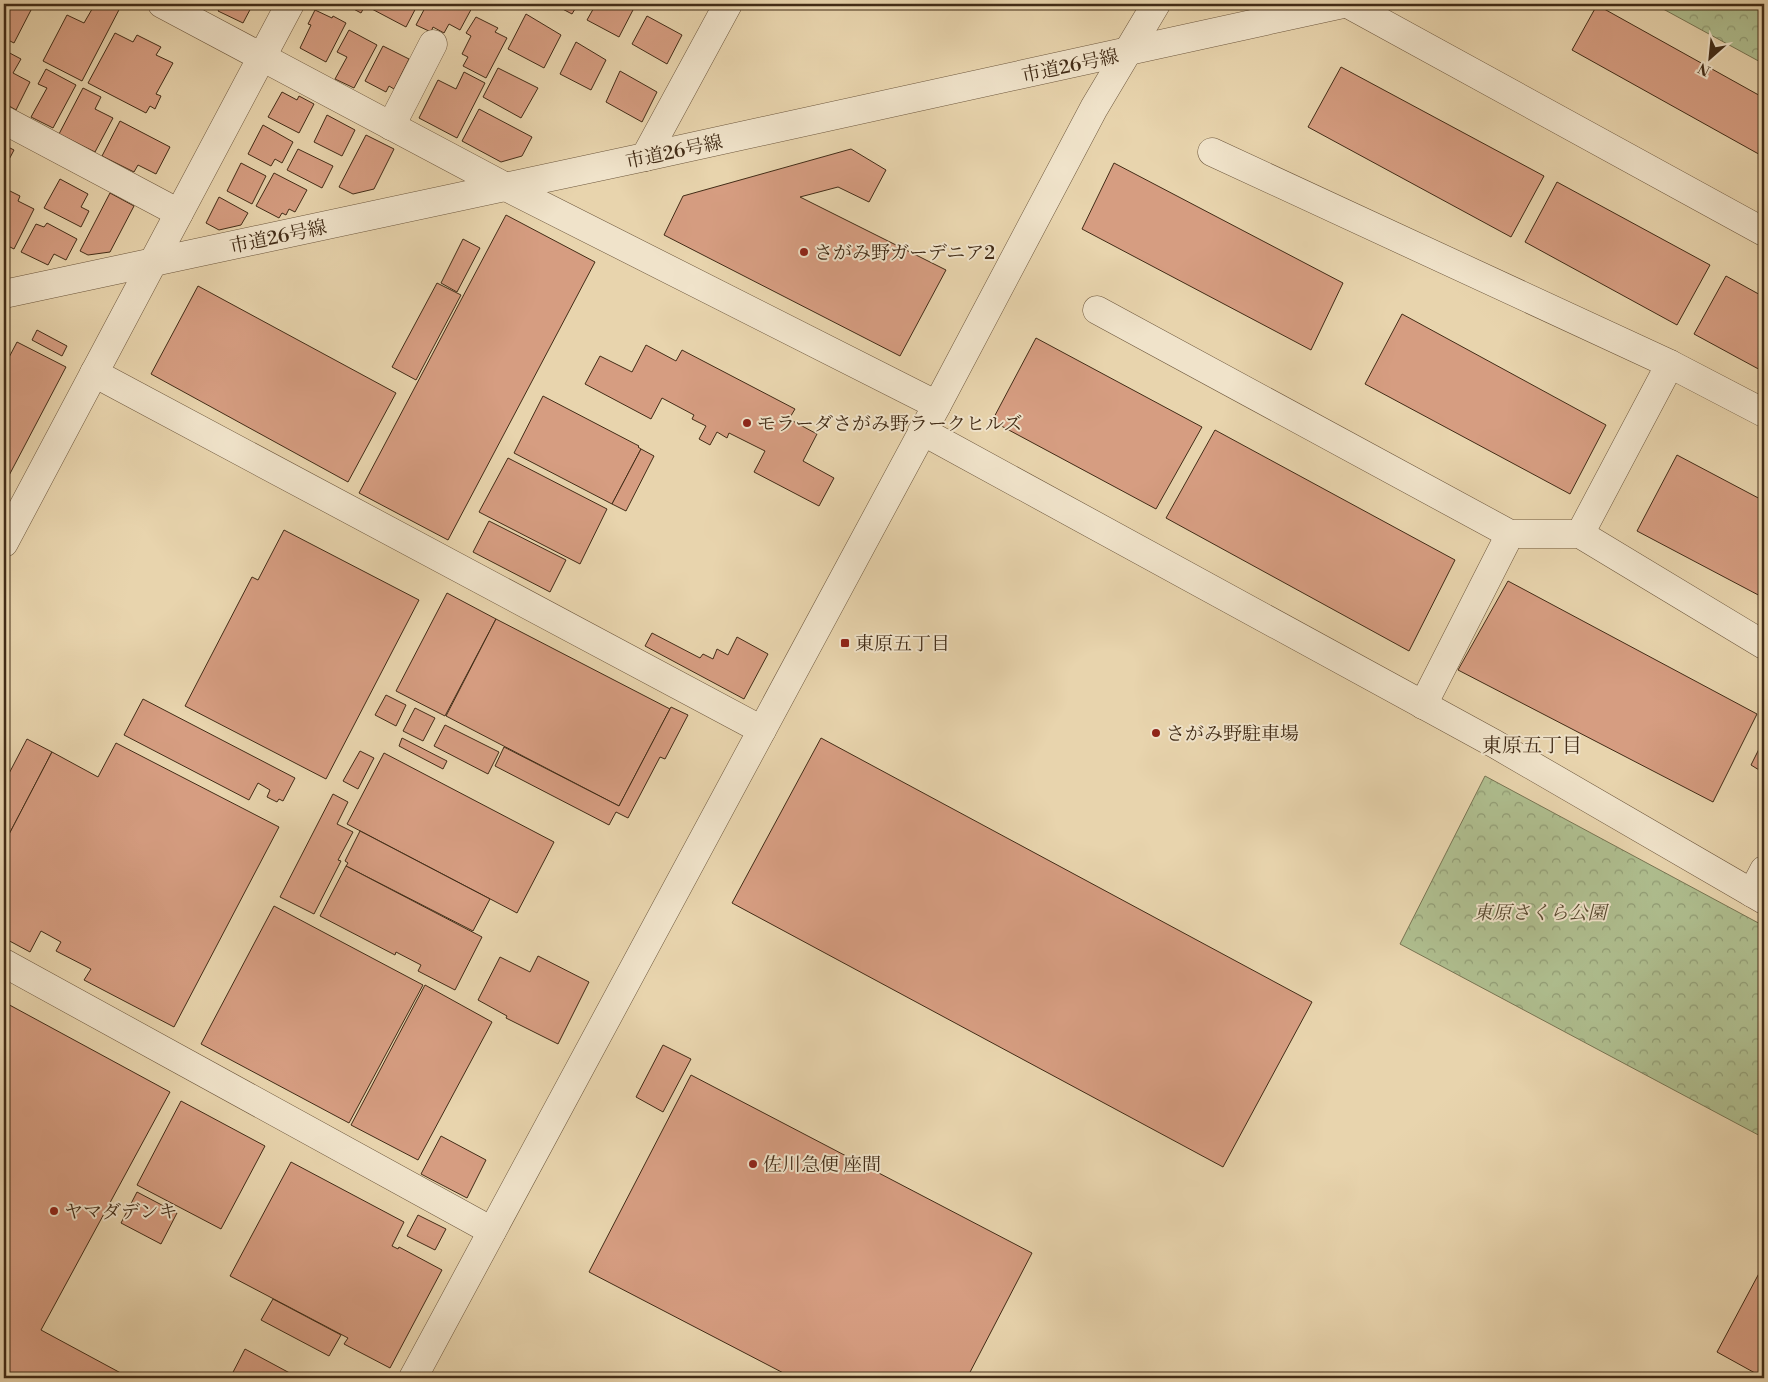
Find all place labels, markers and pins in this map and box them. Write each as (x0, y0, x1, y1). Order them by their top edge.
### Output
place label: さがみ野ガーデニア2 (814, 241, 995, 265)
marker: さがみ野ガーデニア2 (798, 246, 810, 258)
place label: モラーダさがみ野ラークヒルズ (757, 412, 1022, 436)
marker: モラーダさがみ野ラークヒルズ (741, 417, 753, 429)
place label: 東原五丁目 (855, 632, 950, 656)
marker: 東原五丁目 (839, 637, 851, 649)
place label: さがみ野駐車場 (1166, 722, 1299, 746)
marker: さがみ野駐車場 (1150, 727, 1162, 739)
place label: 佐川急便 座間 (763, 1153, 881, 1177)
marker: 佐川急便 座間 (747, 1158, 759, 1170)
place label: ヤマダデンキ (64, 1200, 178, 1224)
marker: ヤマダデンキ (48, 1205, 60, 1217)

